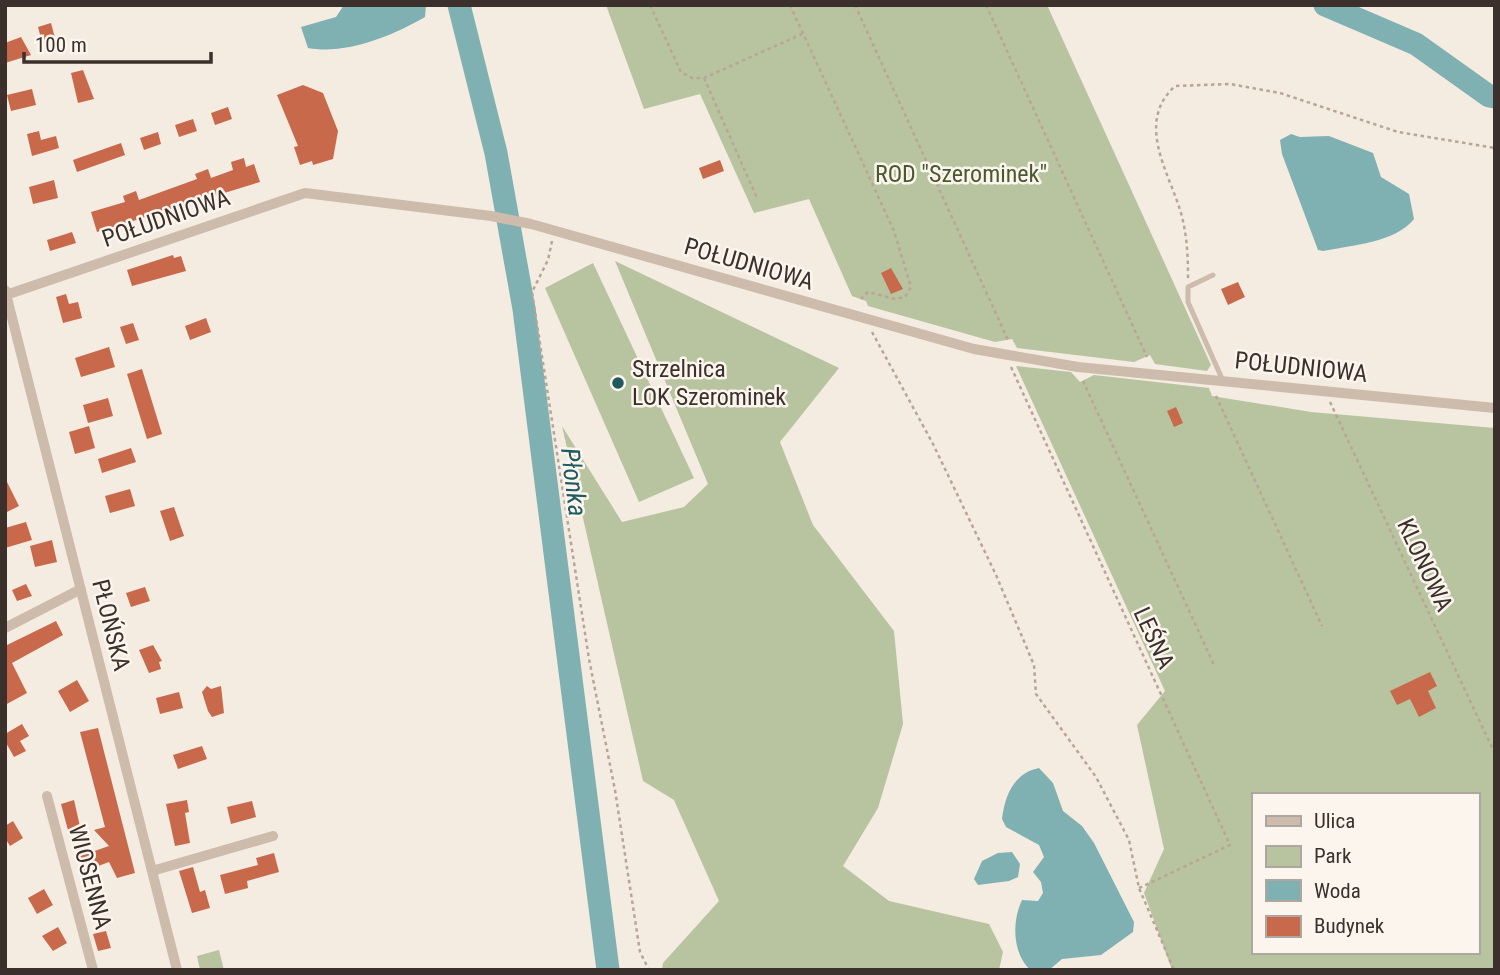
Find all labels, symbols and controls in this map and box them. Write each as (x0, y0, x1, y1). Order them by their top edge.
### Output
scale bar (24, 21, 212, 65)
text: 100 m (35, 33, 87, 57)
park label: ROD "Szerominek" (875, 160, 1047, 188)
street label: POŁUDNIOWA (98, 183, 234, 253)
street label: POŁUDNIOWA (681, 232, 817, 296)
street label: POŁUDNIOWA (1233, 346, 1369, 388)
place label: Strzelnica LOK Szerominek (632, 355, 786, 411)
marker: Strzelnica LOK Szerominek (610, 375, 626, 391)
water label: Płonka (555, 446, 593, 518)
street label: KLONOWA (1391, 514, 1459, 616)
street label: PŁOŃSKA (86, 576, 136, 674)
street label: LEŚNA (1128, 603, 1180, 673)
legend (1252, 793, 1479, 954)
text: Ulica (1314, 809, 1355, 833)
street label: WIOSENNA (63, 822, 117, 932)
text: Park (1314, 844, 1352, 868)
text: Woda (1314, 879, 1361, 903)
text: Budynek (1314, 914, 1385, 938)

